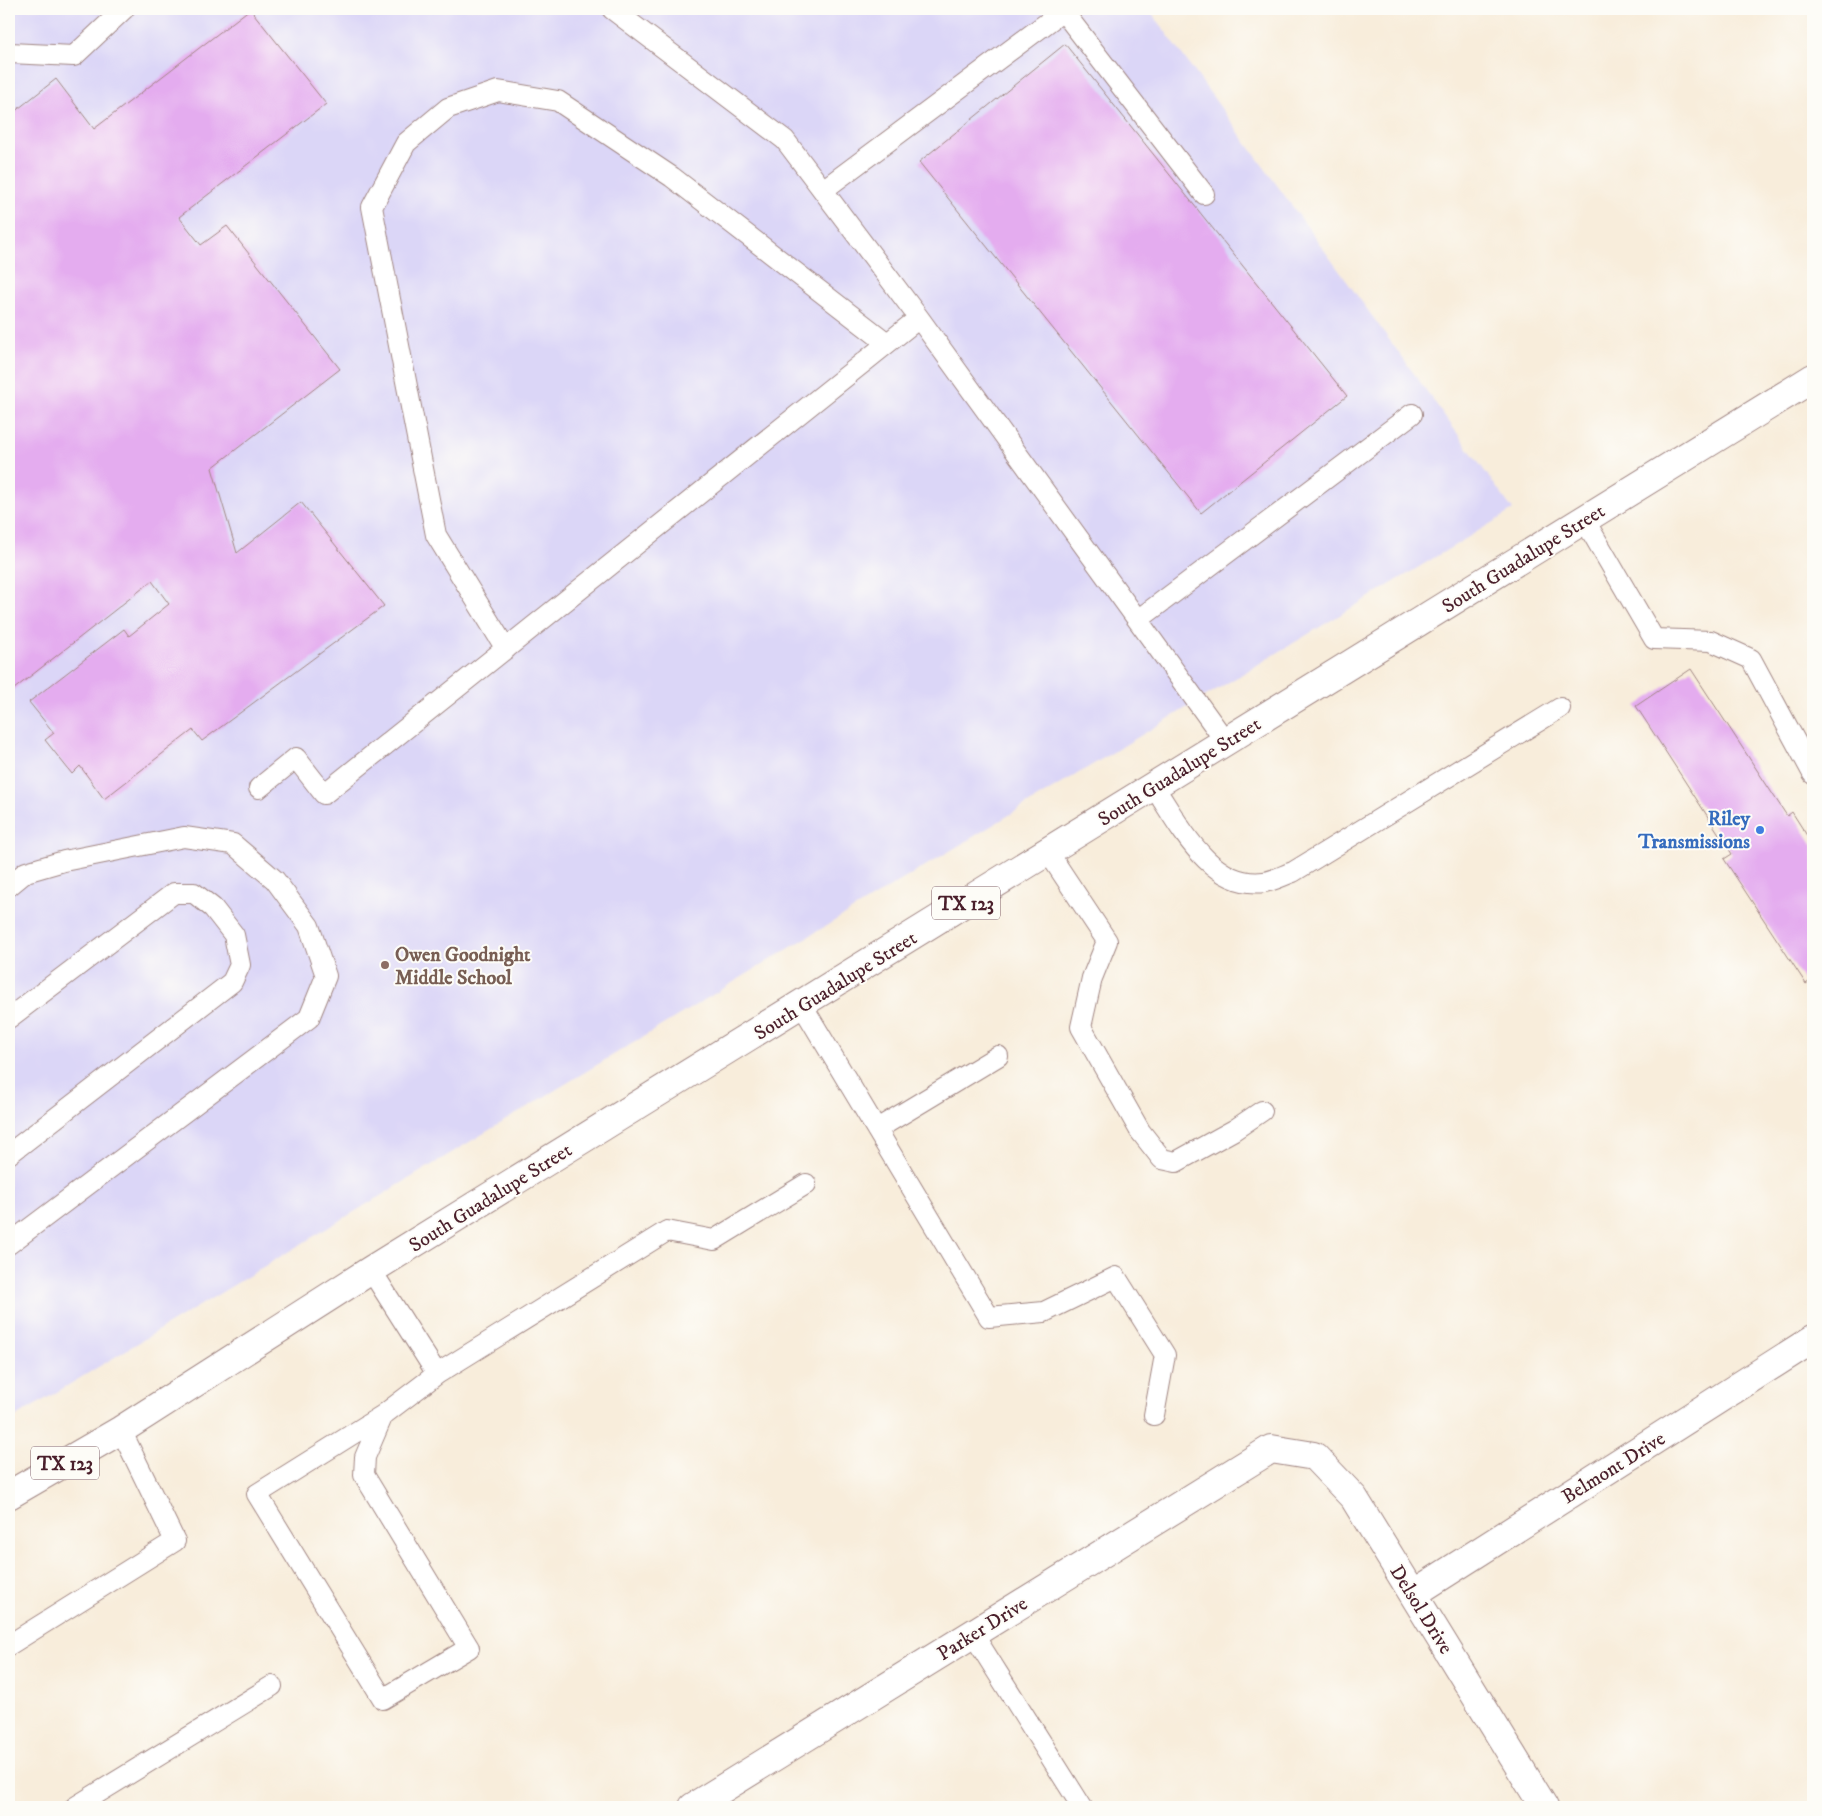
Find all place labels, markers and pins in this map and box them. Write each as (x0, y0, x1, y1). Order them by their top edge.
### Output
place label: Riley Transmissions (1637, 807, 1751, 855)
marker: Riley Transmissions (1754, 824, 1766, 836)
place label: Owen Goodnight Middle School (395, 943, 531, 991)
marker: Owen Goodnight Middle School (379, 959, 391, 971)

